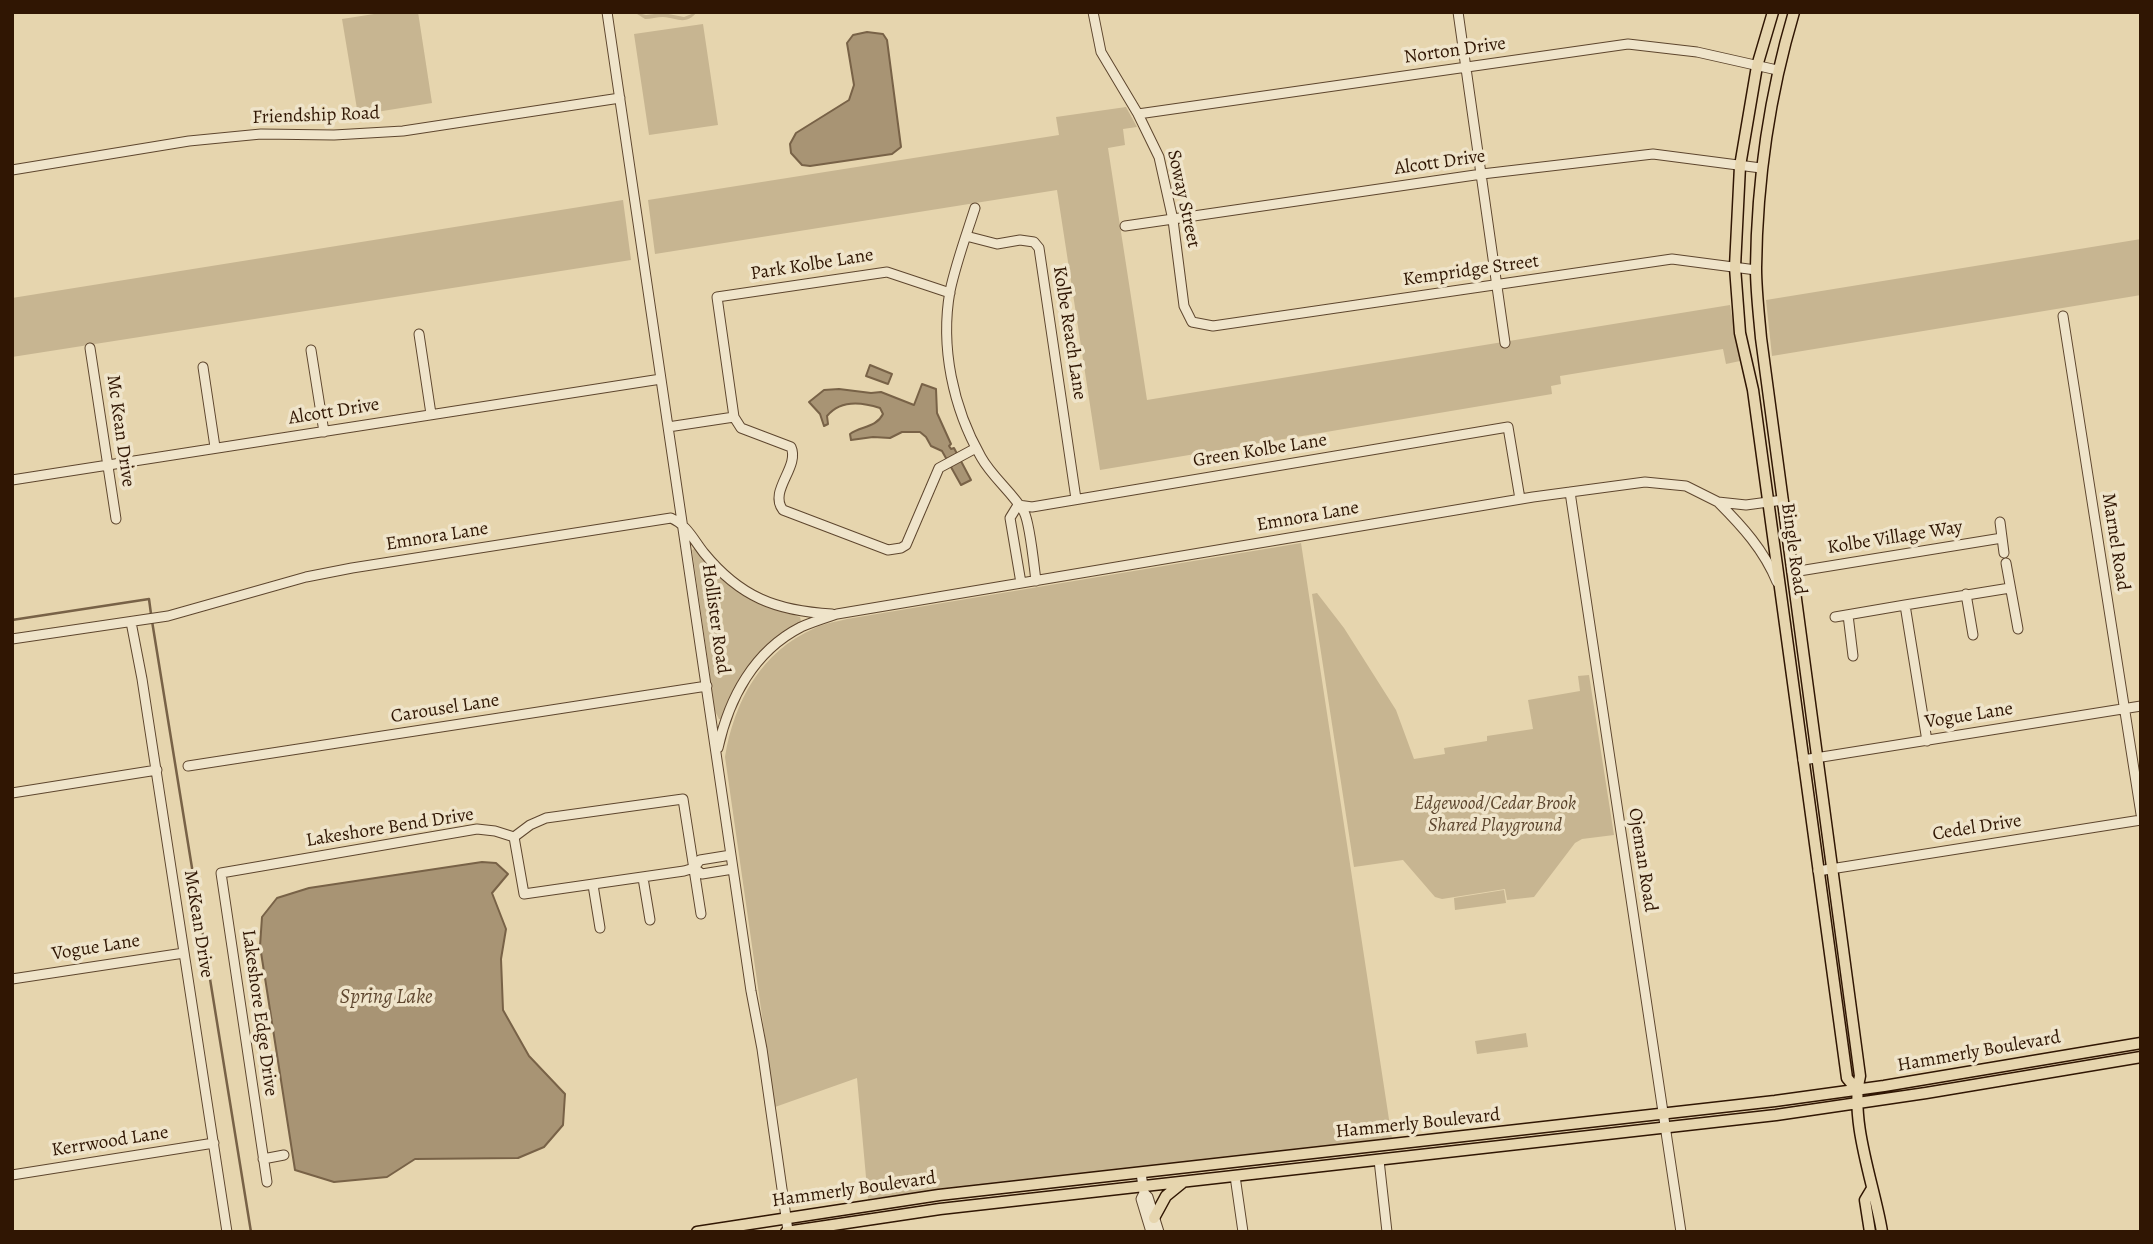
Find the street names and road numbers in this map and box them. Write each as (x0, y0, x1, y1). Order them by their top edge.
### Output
street label: Norton Drive (1403, 33, 1507, 69)
street label: Friendship Road (252, 102, 380, 130)
street label: Alcott Drive (1393, 145, 1487, 181)
street label: Soway Street (1162, 148, 1204, 250)
street label: Park Kolbe Lane (749, 244, 875, 286)
street label: Kempridge Street (1402, 250, 1540, 292)
street label: Kolbe Reach Lane (1047, 264, 1091, 402)
street label: Mc Kean Drive (101, 373, 139, 489)
street label: Alcott Drive (287, 394, 381, 430)
street label: Green Kolbe Lane (1191, 429, 1329, 473)
street label: Marnel Road (2096, 491, 2134, 593)
street label: Emnora Lane (1255, 497, 1361, 537)
street label: Bingle Road (1775, 501, 1811, 597)
street label: Kolbe Village Way (1826, 516, 1964, 560)
street label: Emnora Lane (384, 518, 490, 556)
street label: Hollister Road (696, 562, 734, 676)
street label: Carousel Lane (389, 689, 501, 729)
street label: Vogue Lane (1923, 698, 2015, 734)
street label: Lakeshore Bend Drive (305, 803, 475, 853)
street label: Ojeman Road (1623, 806, 1661, 914)
street label: Cedel Drive (1931, 810, 2023, 846)
street label: McKean Drive (178, 869, 218, 979)
street label: Lakeshore Edge Drive (236, 928, 282, 1098)
street label: Vogue Lane (50, 930, 142, 966)
street label: Hammerly Boulevard (1896, 1026, 2062, 1078)
street label: Hammerly Boulevard (1335, 1104, 1501, 1144)
street label: Kerrwood Lane (50, 1122, 170, 1162)
street label: Hammerly Boulevard (771, 1167, 937, 1213)

